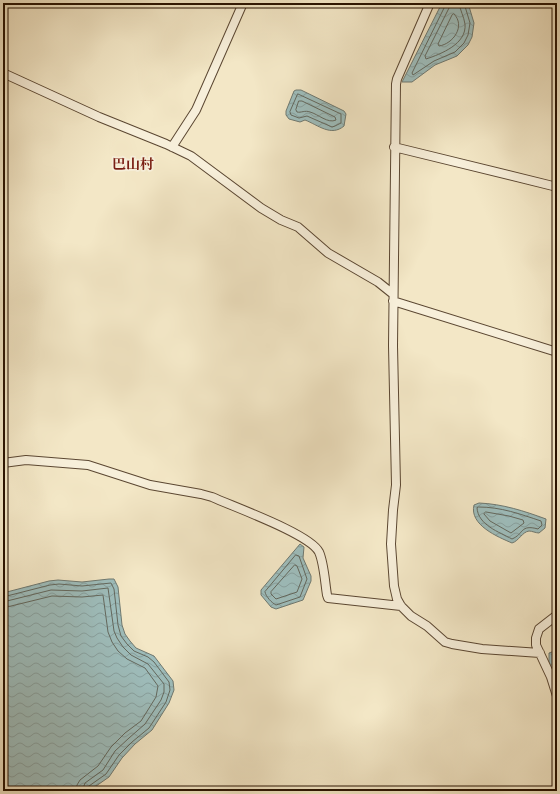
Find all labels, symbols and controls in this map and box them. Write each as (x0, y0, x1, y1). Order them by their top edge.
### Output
district label: 巴山村 (112, 157, 154, 172)

